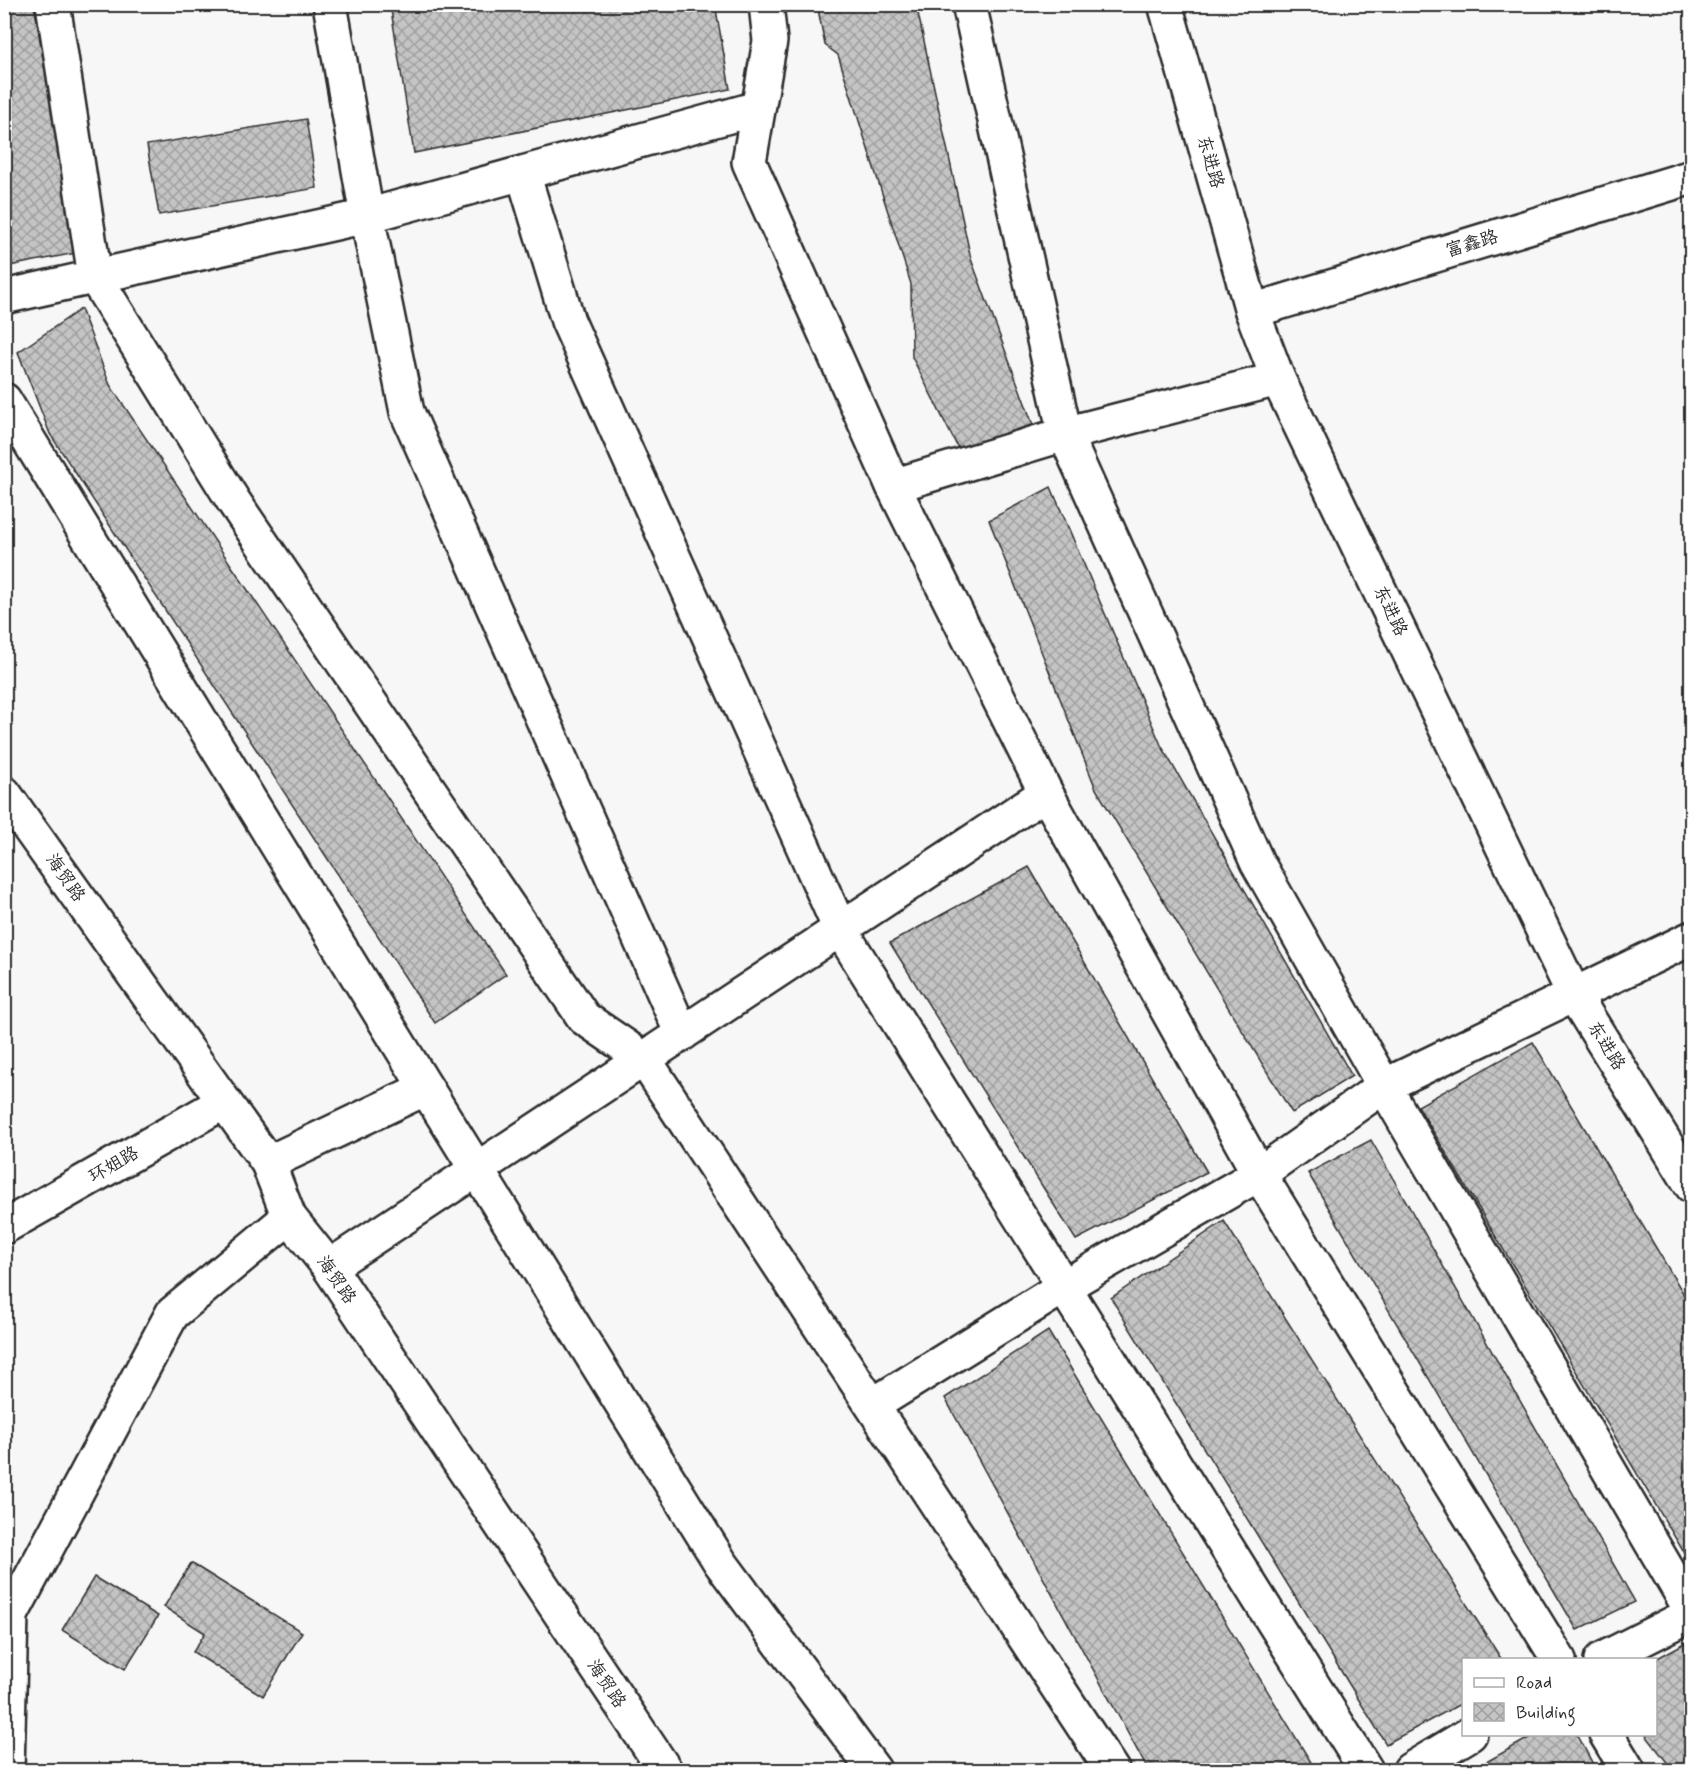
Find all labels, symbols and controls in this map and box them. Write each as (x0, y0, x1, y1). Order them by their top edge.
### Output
street label: 东进路 (1191, 133, 1229, 191)
street label: 富鑫路 (1443, 225, 1501, 263)
street label: 东进路 (1367, 581, 1413, 641)
street label: 海贸路 (40, 849, 90, 907)
street label: 东进路 (1582, 1017, 1630, 1075)
street label: 环姐路 (85, 1141, 143, 1189)
street label: 海贸路 (311, 1251, 361, 1309)
street label: 海贸路 (581, 1655, 631, 1713)
legend (1462, 1658, 1657, 1736)
text: Road (1516, 1671, 1552, 1695)
text: Building (1516, 1701, 1576, 1727)

